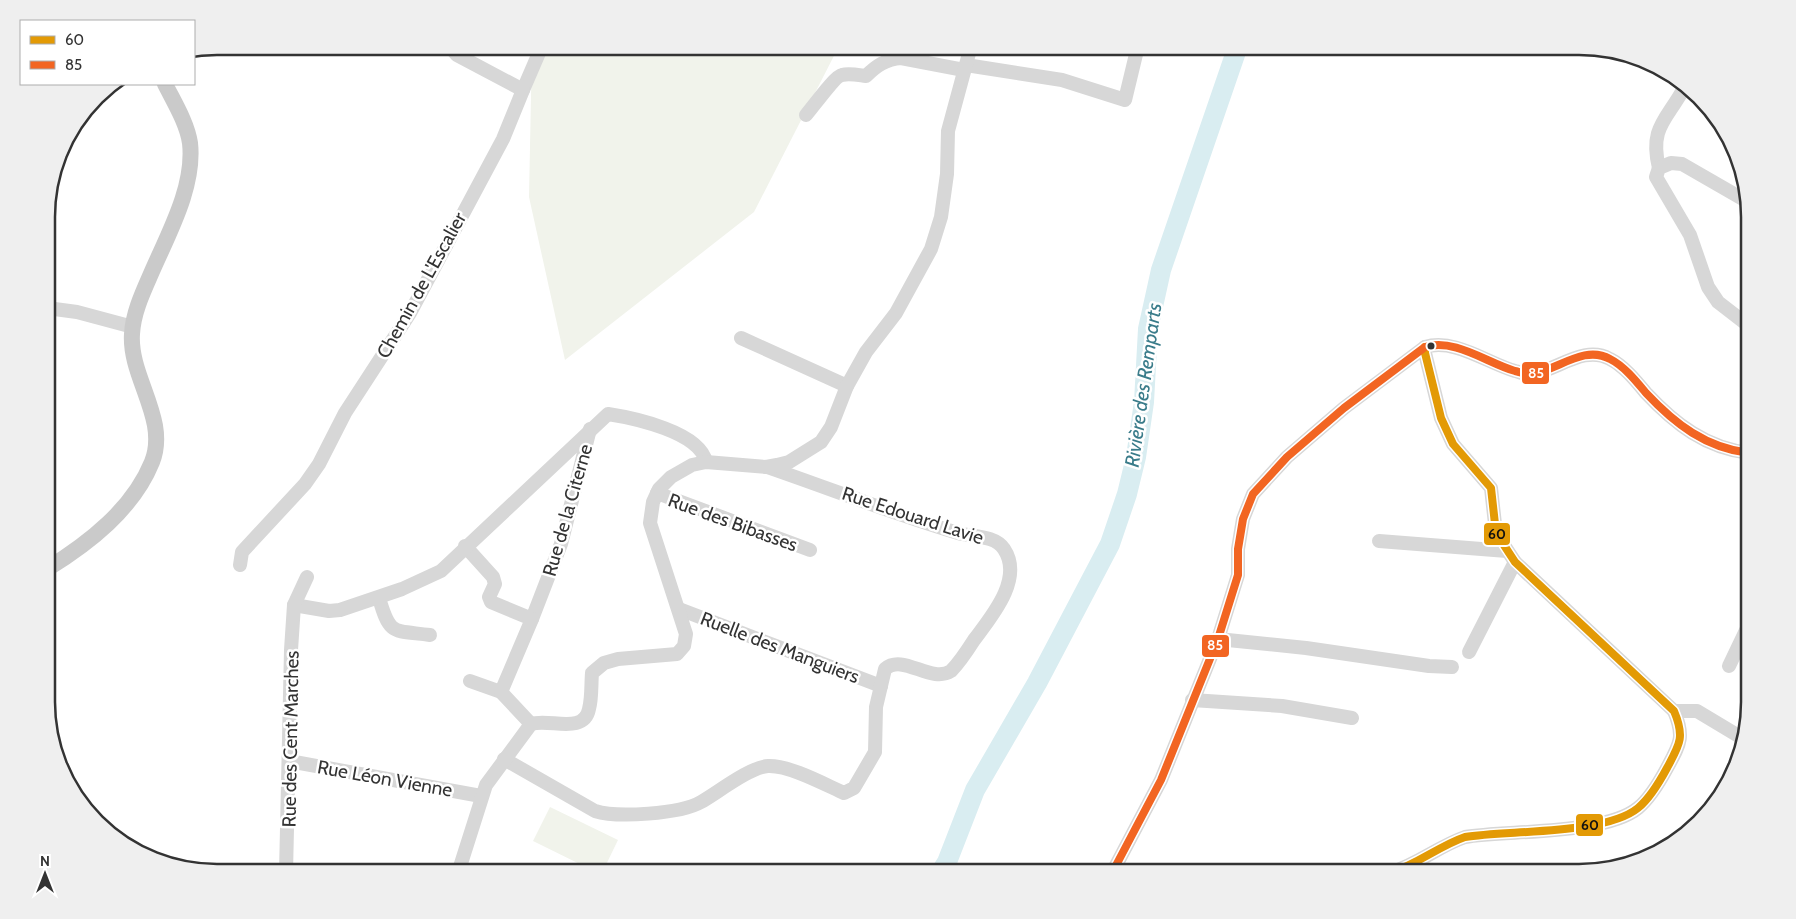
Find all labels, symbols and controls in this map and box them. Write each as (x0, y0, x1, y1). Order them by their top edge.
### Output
legend (20, 20, 195, 85)
text: 60 (65, 31, 84, 49)
text: 85 (65, 56, 82, 74)
street label: Chemin de L'Escalier (372, 208, 471, 362)
water label: Rivière des Remparts (1120, 301, 1166, 469)
unlabelled marker (1426, 341, 1436, 351)
line badge: 85 (1521, 361, 1550, 385)
text: 85 (1528, 364, 1544, 382)
street label: Rue de la Citerne (538, 441, 597, 579)
street label: Rue Edouard Lavie (839, 482, 987, 549)
street label: Rue des Bibasses (665, 488, 801, 557)
line badge: 60 (1483, 522, 1511, 546)
text: 60 (1488, 525, 1506, 543)
street label: Ruelle des Manguiers (697, 607, 863, 688)
line badge: 85 (1201, 634, 1230, 658)
text: 85 (1207, 636, 1223, 654)
street label: Rue des Cent Marches (277, 650, 304, 828)
street label: Rue Léon Vienne (316, 755, 455, 802)
line badge: 60 (1575, 813, 1604, 837)
text: 60 (1581, 816, 1599, 834)
north arrow (20, 849, 70, 899)
text: N (40, 852, 50, 870)

